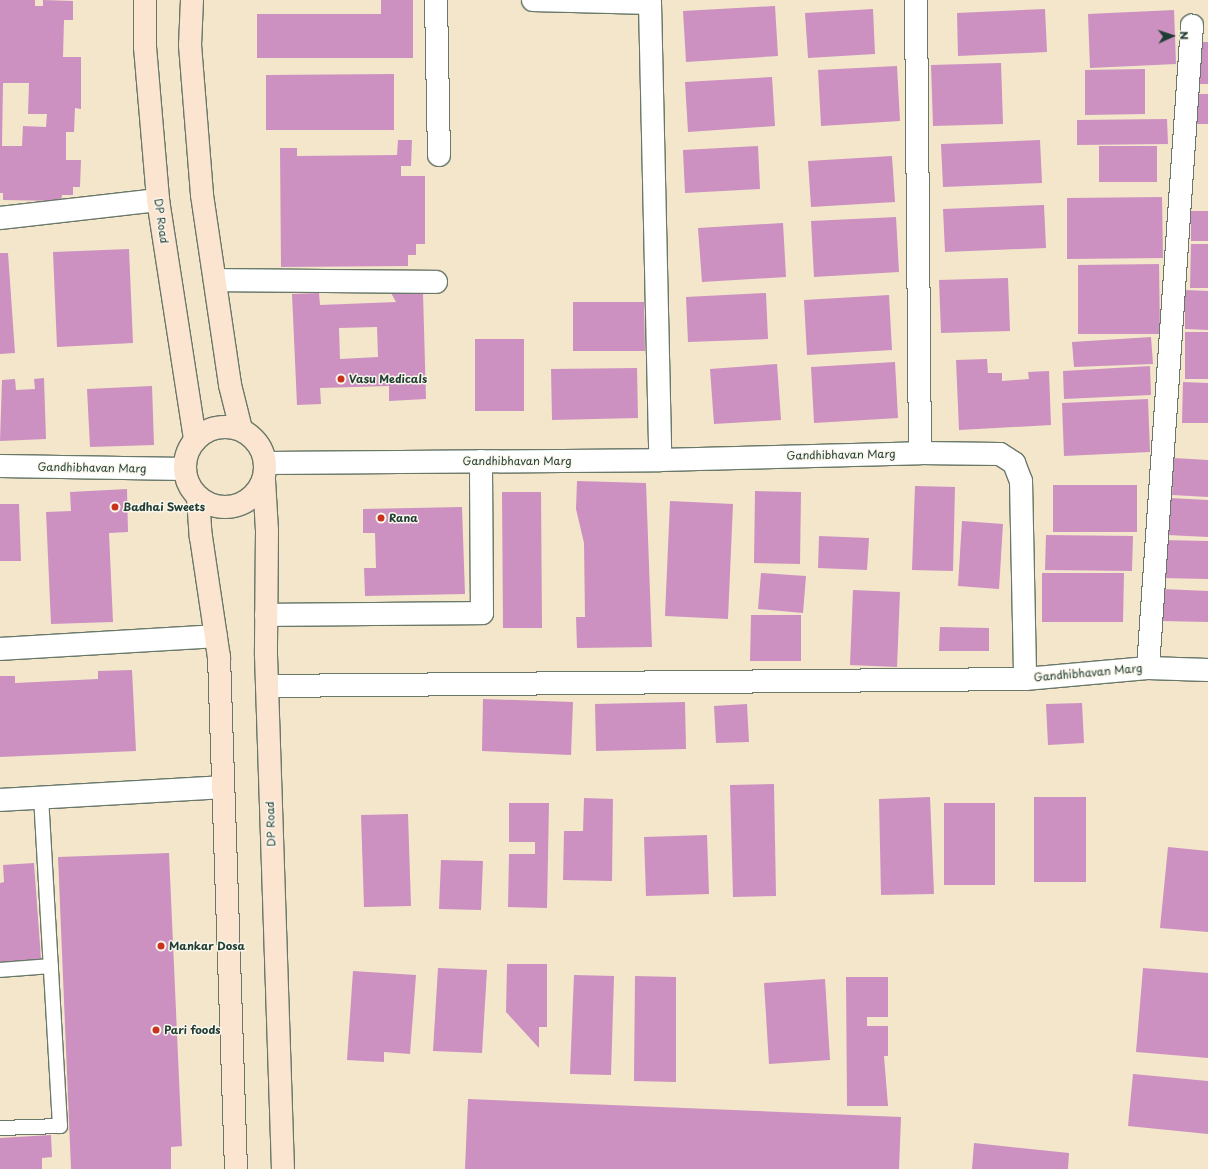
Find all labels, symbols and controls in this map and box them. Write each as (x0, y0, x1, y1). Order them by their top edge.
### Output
north arrow (1152, 16, 1192, 56)
text: N (1176, 31, 1193, 40)
street label: DP Road (151, 197, 171, 245)
place label: Vasu Medicals (349, 372, 427, 386)
marker: Vasu Medicals (336, 374, 346, 384)
street label: Gandhibhavan Marg (787, 447, 895, 463)
street label: Gandhibhavan Marg (463, 454, 571, 468)
street label: Gandhibhavan Marg (38, 460, 146, 476)
place label: Badhai Sweets (123, 500, 205, 514)
marker: Badhai Sweets (110, 502, 120, 512)
place label: Rana (389, 511, 418, 525)
marker: Rana (376, 513, 386, 523)
street label: Gandhibhavan Marg (1033, 662, 1143, 684)
street label: DP Road (264, 801, 278, 847)
place label: Mankar Dosa (169, 939, 245, 953)
marker: Mankar Dosa (156, 941, 166, 951)
place label: Pari foods (164, 1023, 221, 1037)
marker: Pari foods (151, 1025, 161, 1035)

